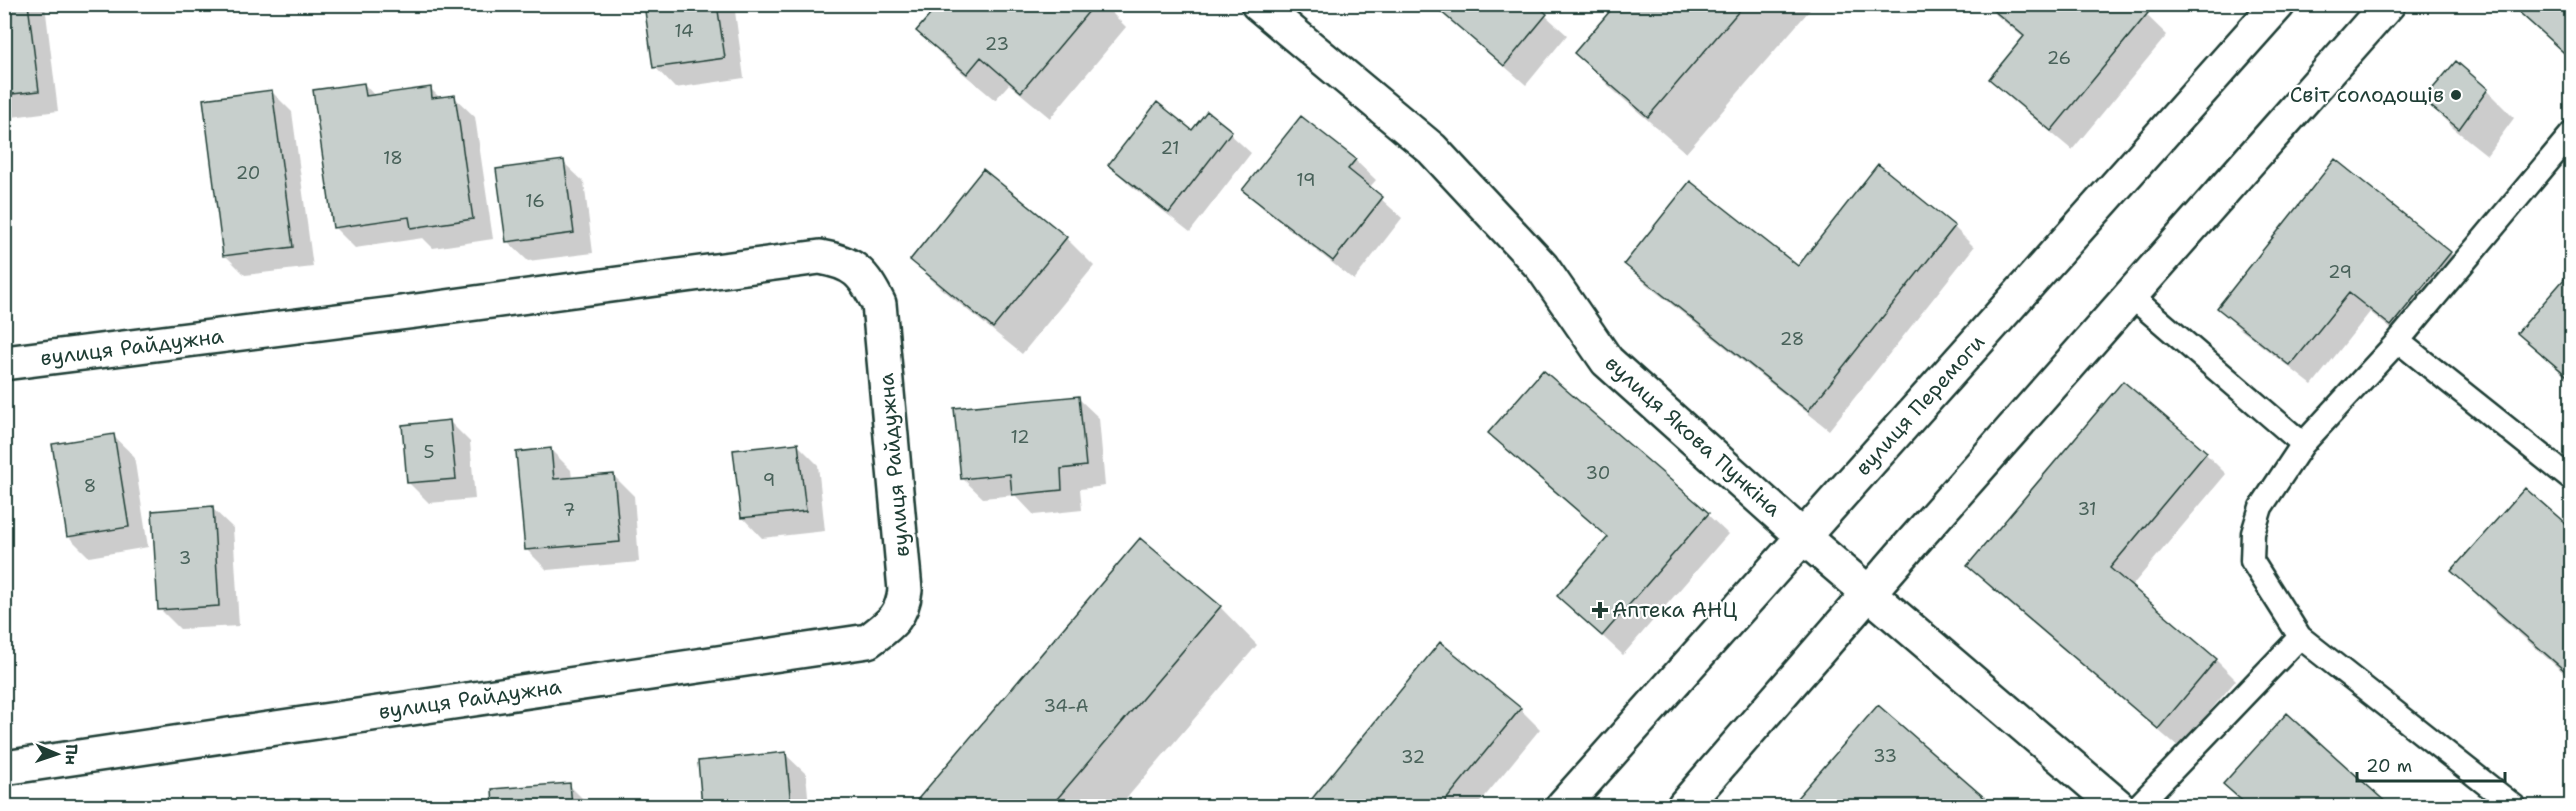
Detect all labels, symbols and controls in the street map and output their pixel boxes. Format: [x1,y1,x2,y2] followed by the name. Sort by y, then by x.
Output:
[674,19,694,43] house number: 14
[985,32,1009,56] house number: 23
[2047,46,2071,70] house number: 26
[2290,81,2444,109] place label: Світ солодощів
[2449,88,2463,102] marker: Світ солодощів
[1160,136,1180,160] house number: 21
[383,146,403,170] house number: 18
[236,161,260,185] house number: 20
[1296,168,1316,192] house number: 19
[525,189,545,213] house number: 16
[2328,260,2352,284] house number: 29
[39,322,225,372] street label: вулиця Райдужна
[1780,327,1804,351] house number: 28
[1849,328,1991,482] street label: вулиця Перемоги
[1599,349,1787,523] street label: вулиця Якова Пункіна
[872,372,916,558] street label: вулиця Райдужна
[1010,425,1030,449] house number: 12
[423,440,435,464] house number: 5
[1586,461,1610,485] house number: 30
[763,468,775,492] house number: 9
[84,474,96,498] house number: 8
[2077,497,2097,521] house number: 31
[563,498,575,522] house number: 7
[179,546,191,570] house number: 3
[1612,596,1737,624] place label: Аптека АНЦ
[1593,603,1607,617] marker: Аптека АНЦ
[377,672,563,726] street label: вулиця Райдужна
[1043,694,1089,718] house number: 34-А
[27,724,87,784] north arrow
[61,744,82,765] text: Пн
[1873,744,1897,768] house number: 33
[1401,745,1425,769] house number: 32
[2357,745,2506,783] scale bar
[2366,754,2412,778] text: 20 m

